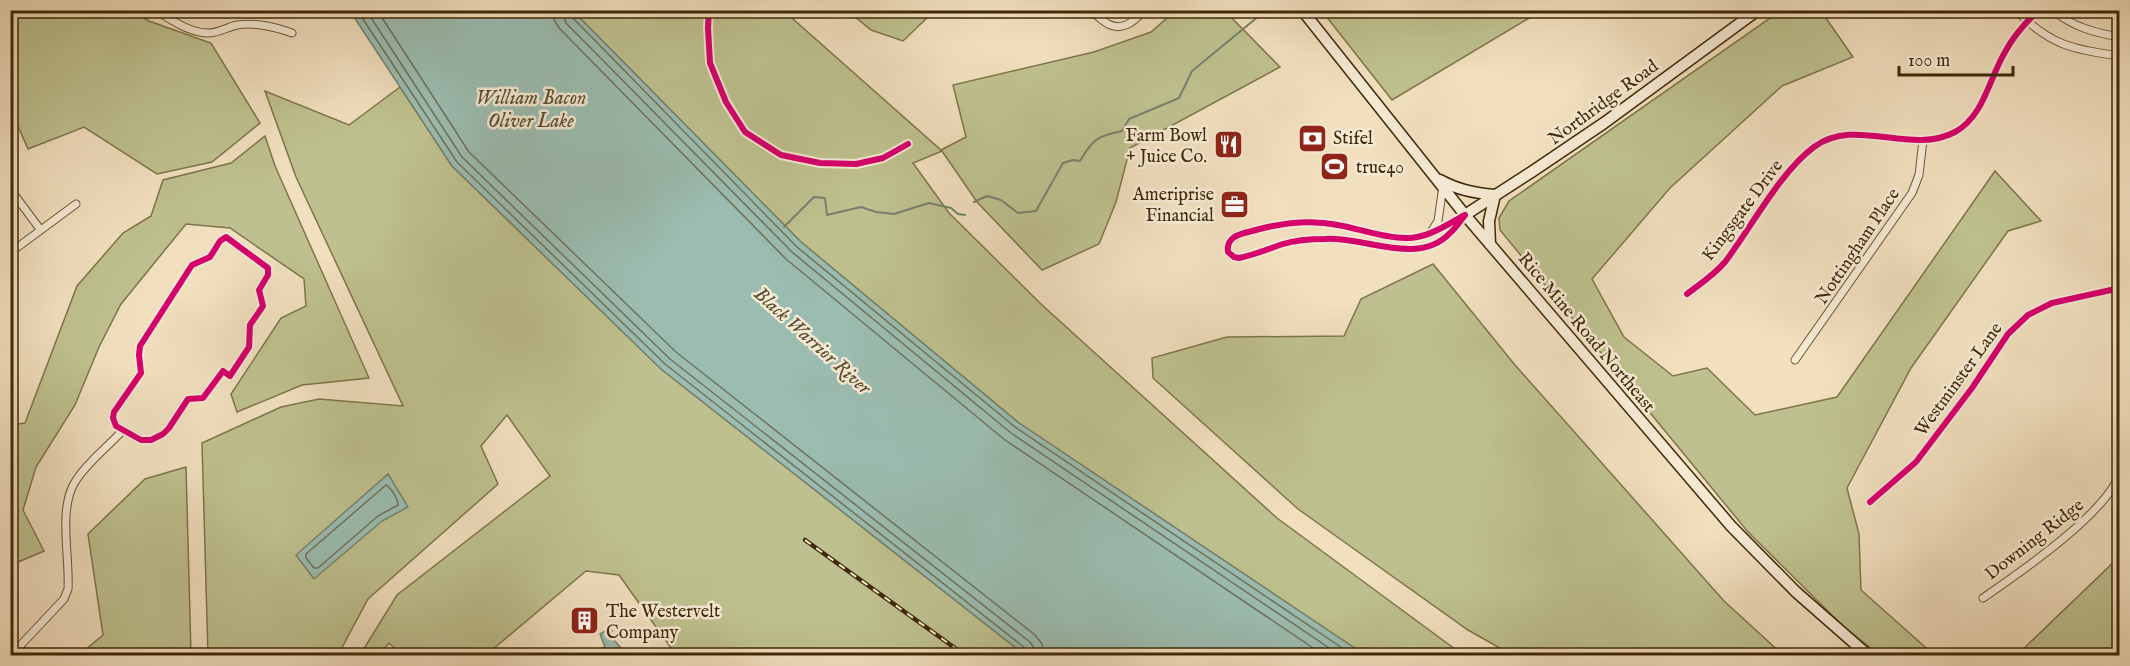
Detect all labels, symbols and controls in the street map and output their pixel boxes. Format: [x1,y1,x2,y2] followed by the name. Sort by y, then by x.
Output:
[1899,39,2013,77] scale bar
[1908,50,1950,73] text: 100 m
[1544,55,1664,151] street label: Northridge Road
[476,86,586,134] water label: William Bacon Oliver Lake
[1296,122,1328,154] bank icon: Stifel
[1126,125,1207,169] place label: Farm Bowl + Juice Co.
[1333,128,1373,151] place label: Stifel
[1212,129,1244,161] restaurant icon: Farm Bowl + Juice Co.
[1319,151,1351,183] sports icon: true40
[1697,156,1789,266] street label: Kingsgate Drive
[1356,157,1404,180] place label: true40
[1132,184,1214,228] place label: Ameriprise Financial
[1811,184,1906,309] street label: Nottingham Place
[1219,188,1251,220] office icon: Ameriprise Financial
[1512,248,1660,418] street label: Rice Mine Road Northeast
[748,282,877,401] water label: Black Warrior River
[1910,318,2008,441] street label: Westminster Lane
[1981,494,2089,586] street label: Downing Ridge
[606,601,720,645] place label: The Westervelt Company
[569,605,601,637] building icon: The Westervelt Company

